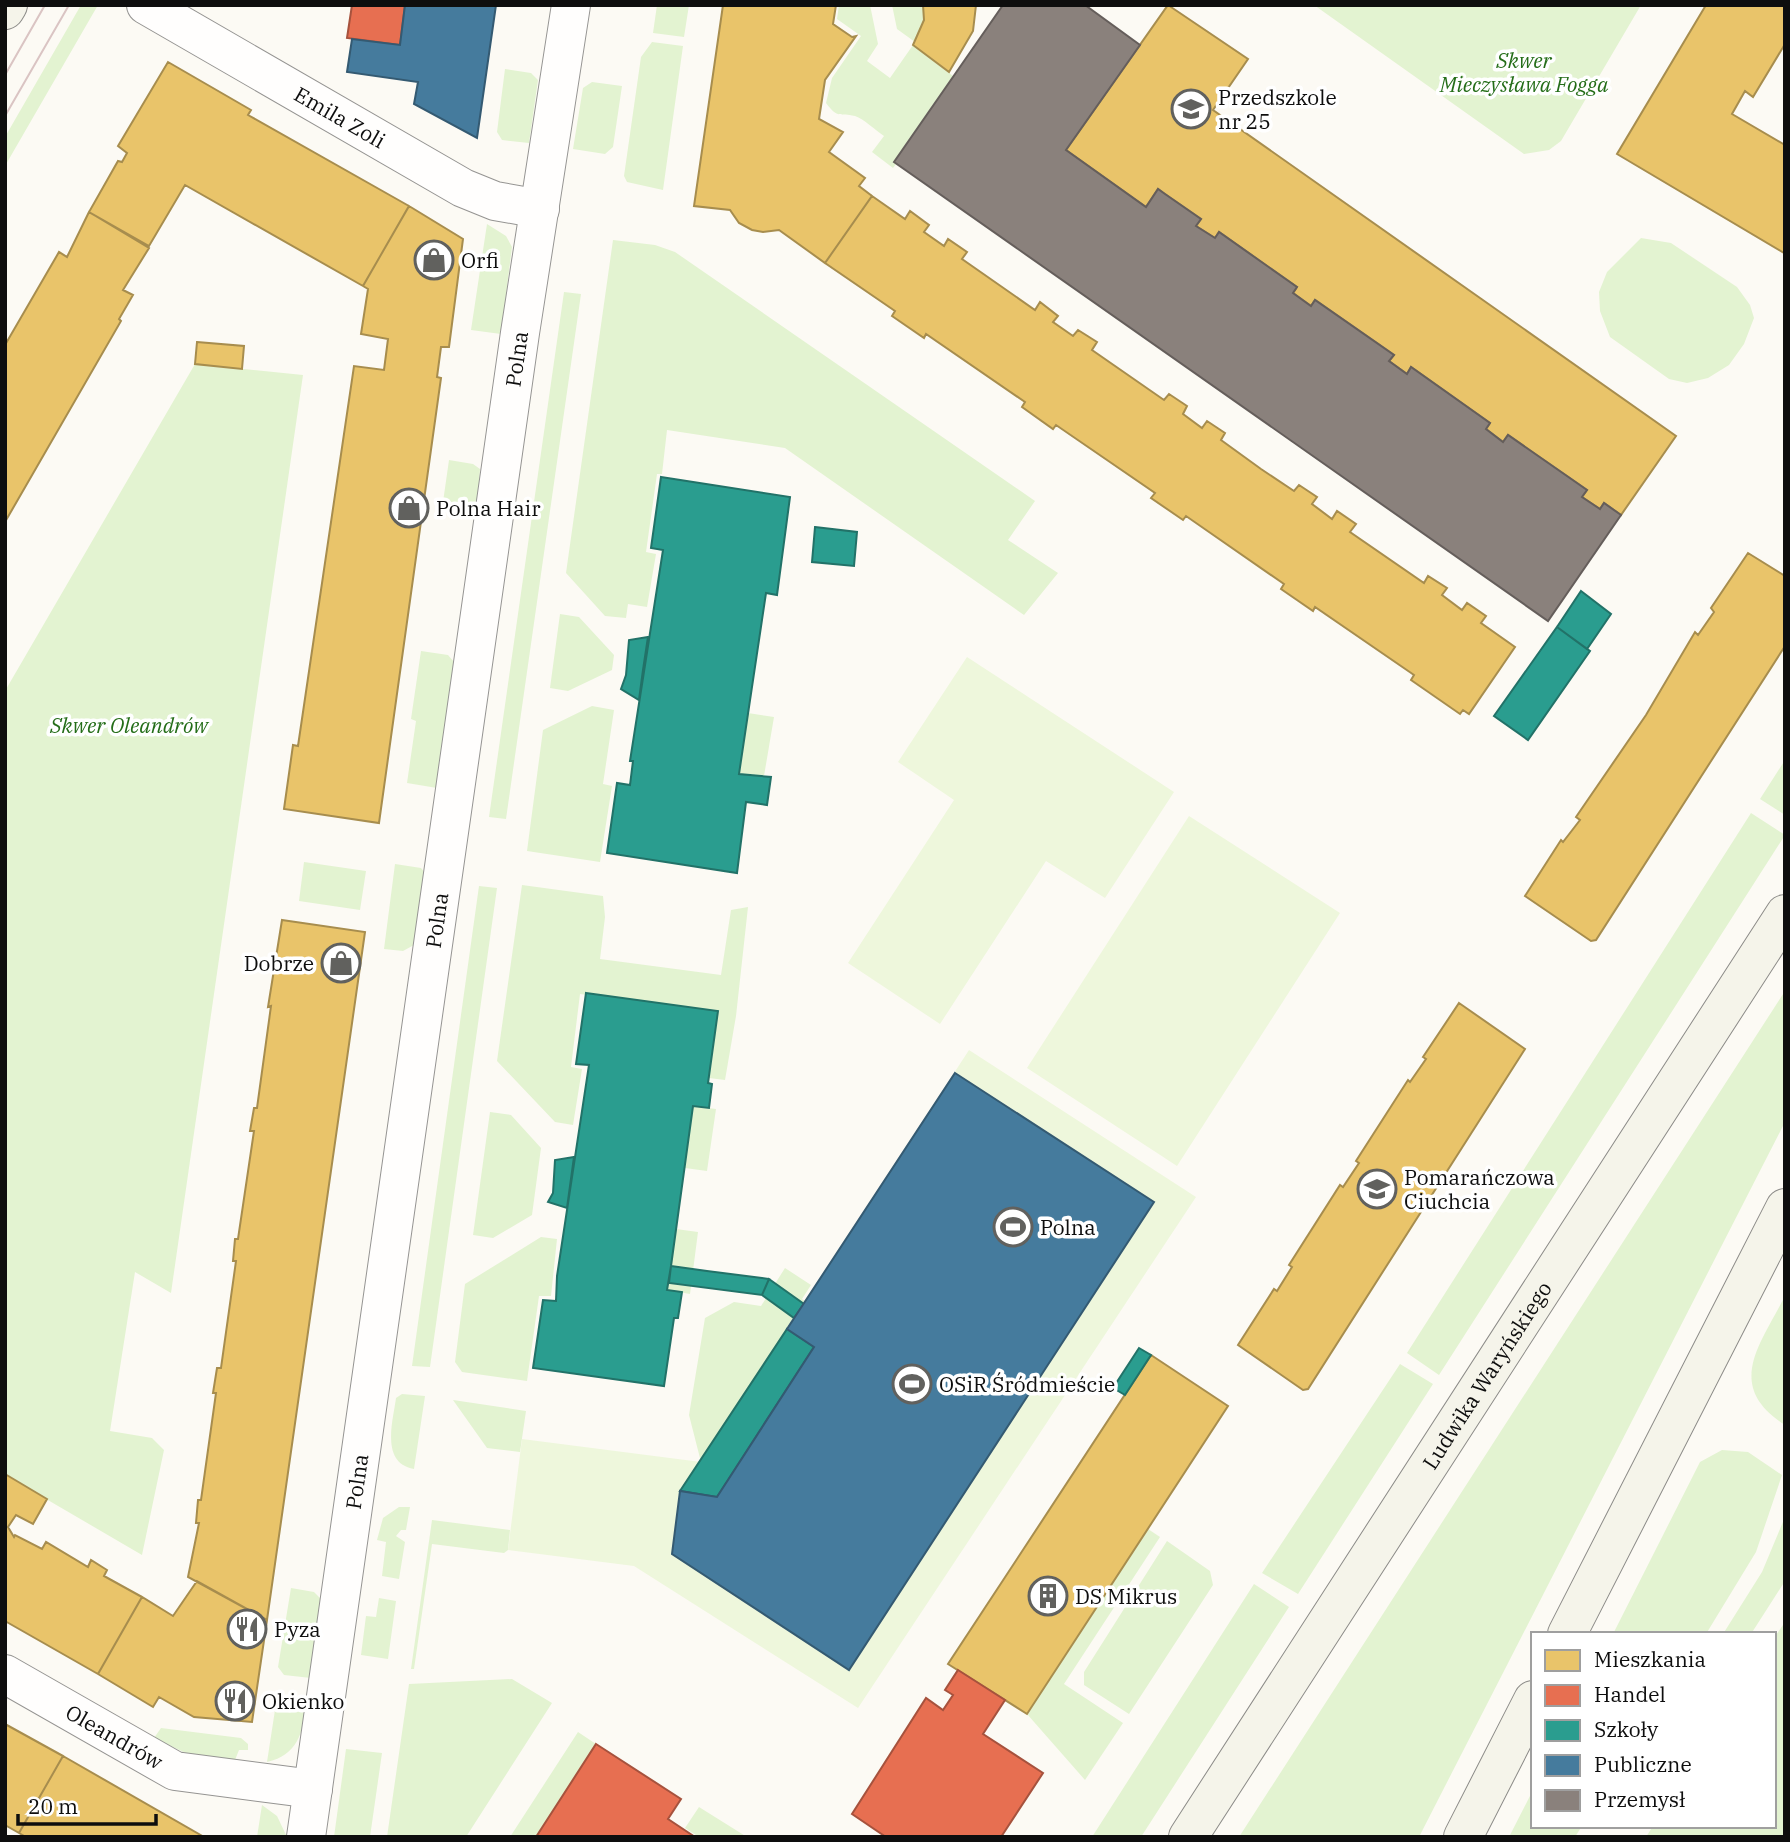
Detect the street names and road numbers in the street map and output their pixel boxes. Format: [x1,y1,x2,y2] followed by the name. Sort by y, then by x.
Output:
[289,80,391,154] street label: Emila Zoli
[499,329,534,388] street label: Polna
[419,891,454,950] street label: Polna
[1416,1276,1558,1474] street label: Ludwika Waryńskiego
[339,1452,374,1511] street label: Polna
[61,1698,169,1776] street label: Oleandrów

